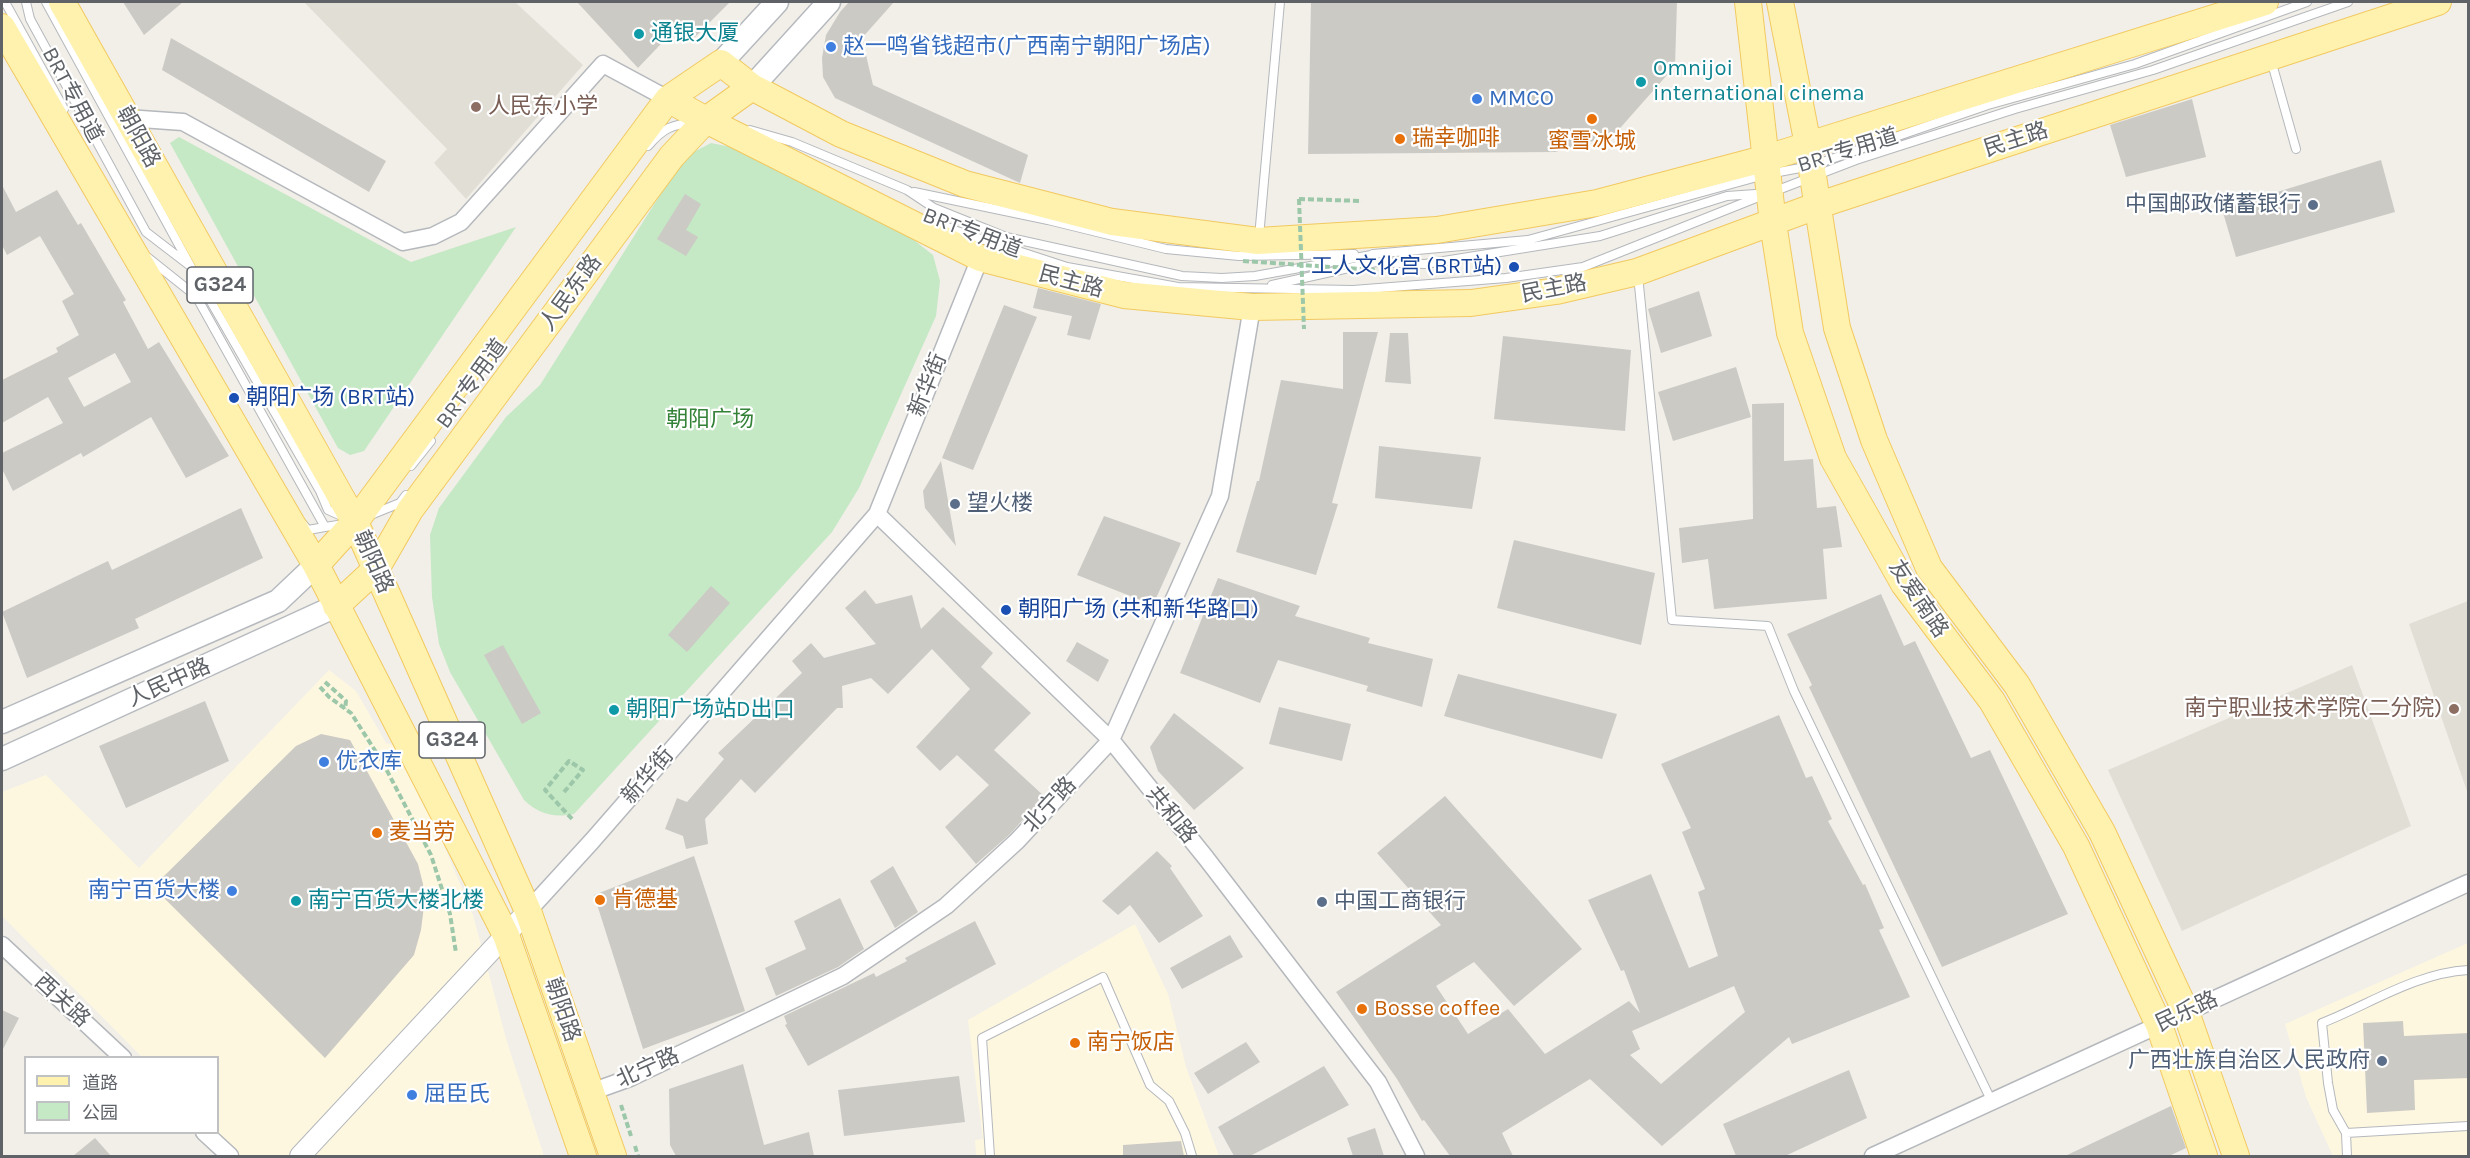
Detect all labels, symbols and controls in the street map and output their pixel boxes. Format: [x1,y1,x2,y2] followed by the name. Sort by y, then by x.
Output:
[651,21,739,47] place label: 通银大厦
[632,27,646,41] marker: 通银大厦
[843,34,1211,60] place label: 赵一鸣省钱超市(广西南宁朝阳广场店)
[824,40,838,54] marker: 赵一鸣省钱超市(广西南宁朝阳广场店)
[36,43,108,147] street label: BRT专用道
[1653,56,1865,107] place label: Omnijoi international cinema
[1634,75,1648,89] marker: Omnijoi international cinema
[1489,86,1554,112] place label: MMCO
[1470,92,1484,106] marker: MMCO
[488,94,598,120] place label: 人民东小学
[469,100,483,114] marker: 人民东小学
[110,102,166,172] street label: 朝阳路
[1585,112,1599,126] marker: 蜜雪冰城
[1981,117,2051,163] street label: 民主路
[1794,123,1902,179] street label: BRT专用道
[1412,126,1500,152] place label: 瑞幸咖啡
[1548,129,1636,155] place label: 蜜雪冰城
[1393,132,1407,146] marker: 瑞幸咖啡
[2125,192,2301,218] place label: 中国邮政储蓄银行
[2306,198,2320,212] marker: 中国邮政储蓄银行
[919,202,1025,264] street label: BRT专用道
[534,250,608,336] street label: 人民东路
[1311,254,1502,280] place label: 工人文化宫 (BRT站)
[1507,260,1521,274] marker: 工人文化宫 (BRT站)
[1036,261,1106,303] street label: 民主路
[187,267,253,303] road number: G324
[1519,270,1589,308] street label: 民主路
[431,334,513,434] street label: BRT专用道
[903,349,953,421] street label: 新华街
[246,385,415,411] place label: 朝阳广场 (BRT站)
[227,391,241,405] marker: 朝阳广场 (BRT站)
[666,407,754,433] park label: 朝阳广场
[967,491,1033,517] place label: 望火楼
[948,497,962,511] marker: 望火楼
[348,526,398,598] street label: 朝阳路
[1882,555,1954,643] street label: 友爱南路
[1018,597,1259,623] place label: 朝阳广场 (共和新华路口)
[999,603,1013,617] marker: 朝阳广场 (共和新华路口)
[123,653,215,713] street label: 人民中路
[2184,696,2442,722] place label: 南宁职业技术学院(二分院)
[626,697,795,723] place label: 朝阳广场站D出口
[2447,702,2461,716] marker: 南宁职业技术学院(二分院)
[607,703,621,717] marker: 朝阳广场站D出口
[419,722,485,758] road number: G324
[616,742,680,810] street label: 新华街
[336,749,402,775] place label: 优衣库
[317,755,331,769] marker: 优衣库
[1018,772,1082,838] street label: 北宁路
[1140,781,1202,849] street label: 共和路
[389,820,455,846] place label: 麦当劳
[370,826,384,840] marker: 麦当劳
[88,878,220,904] place label: 南宁百货大楼
[225,884,239,898] marker: 南宁百货大楼
[612,887,678,913] place label: 肯德基
[308,888,484,914] place label: 南宁百货大楼北楼
[1334,889,1466,915] place label: 中国工商银行
[593,893,607,907] marker: 肯德基
[289,894,303,908] marker: 南宁百货大楼北楼
[1315,895,1329,909] marker: 中国工商银行
[29,969,95,1033] street label: 西关路
[539,975,585,1045] street label: 朝阳路
[2152,986,2222,1038] street label: 民乐路
[1374,996,1500,1022] place label: Bosse coffee
[1355,1002,1369,1016] marker: Bosse coffee
[1087,1030,1175,1056] place label: 南宁饭店
[1068,1036,1082,1050] marker: 南宁饭店
[612,1043,684,1093] street label: 北宁路
[2128,1048,2370,1074] place label: 广西壮族自治区人民政府
[2375,1054,2389,1068] marker: 广西壮族自治区人民政府
[24,1056,219,1134] legend
[82,1072,118,1094] text: 道路
[424,1082,490,1108] place label: 屈臣氏
[405,1088,419,1102] marker: 屈臣氏
[82,1102,118,1124] text: 公园

